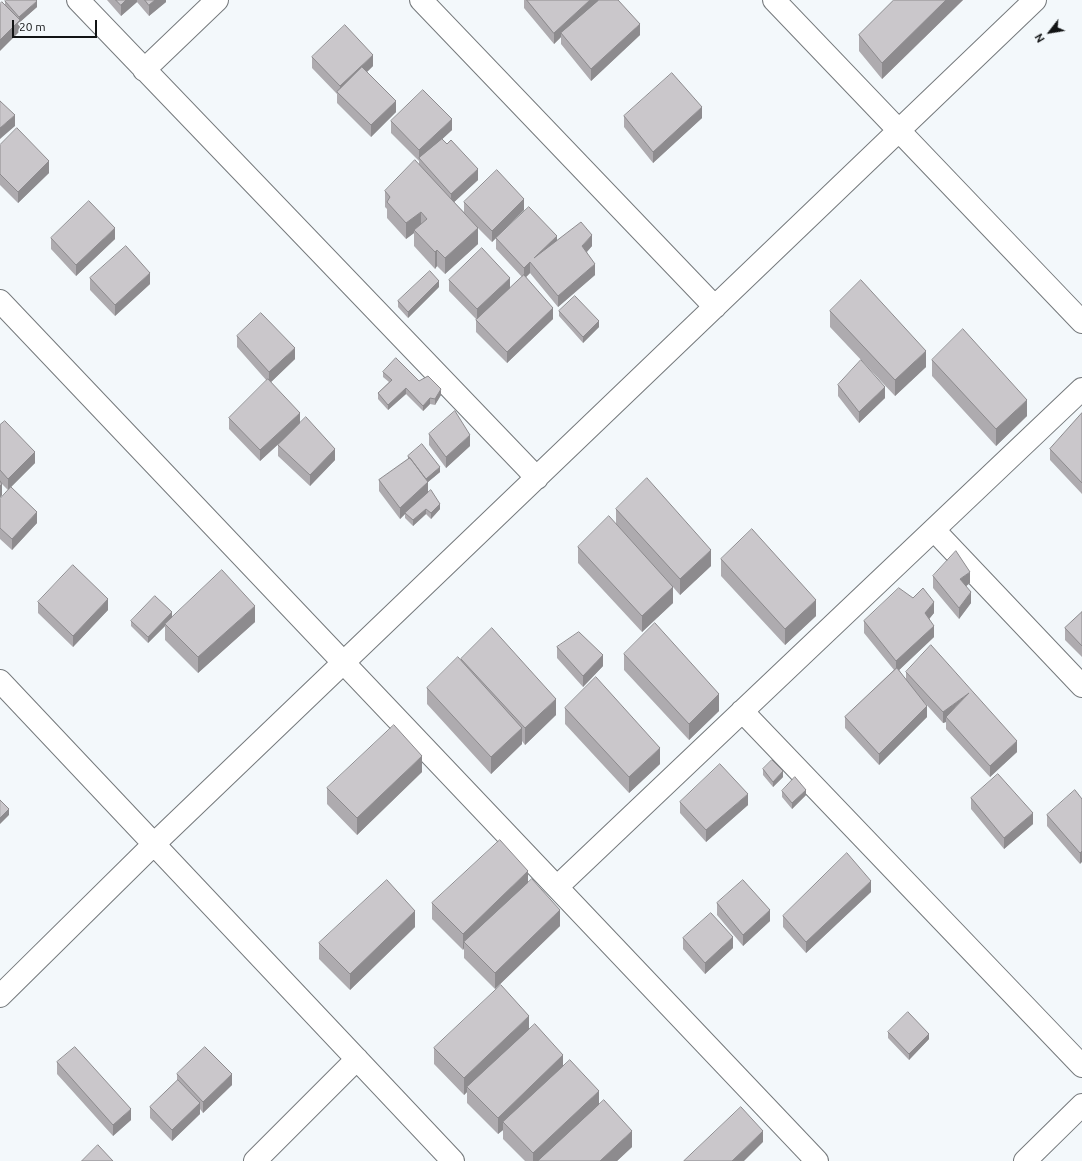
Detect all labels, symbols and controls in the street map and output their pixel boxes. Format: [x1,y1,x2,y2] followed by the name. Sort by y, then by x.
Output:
[14,12,99,38] scale bar
[1030,12,1070,52] north arrow
[19,20,46,33] text: 20 m
[1032,32,1047,45] text: N

